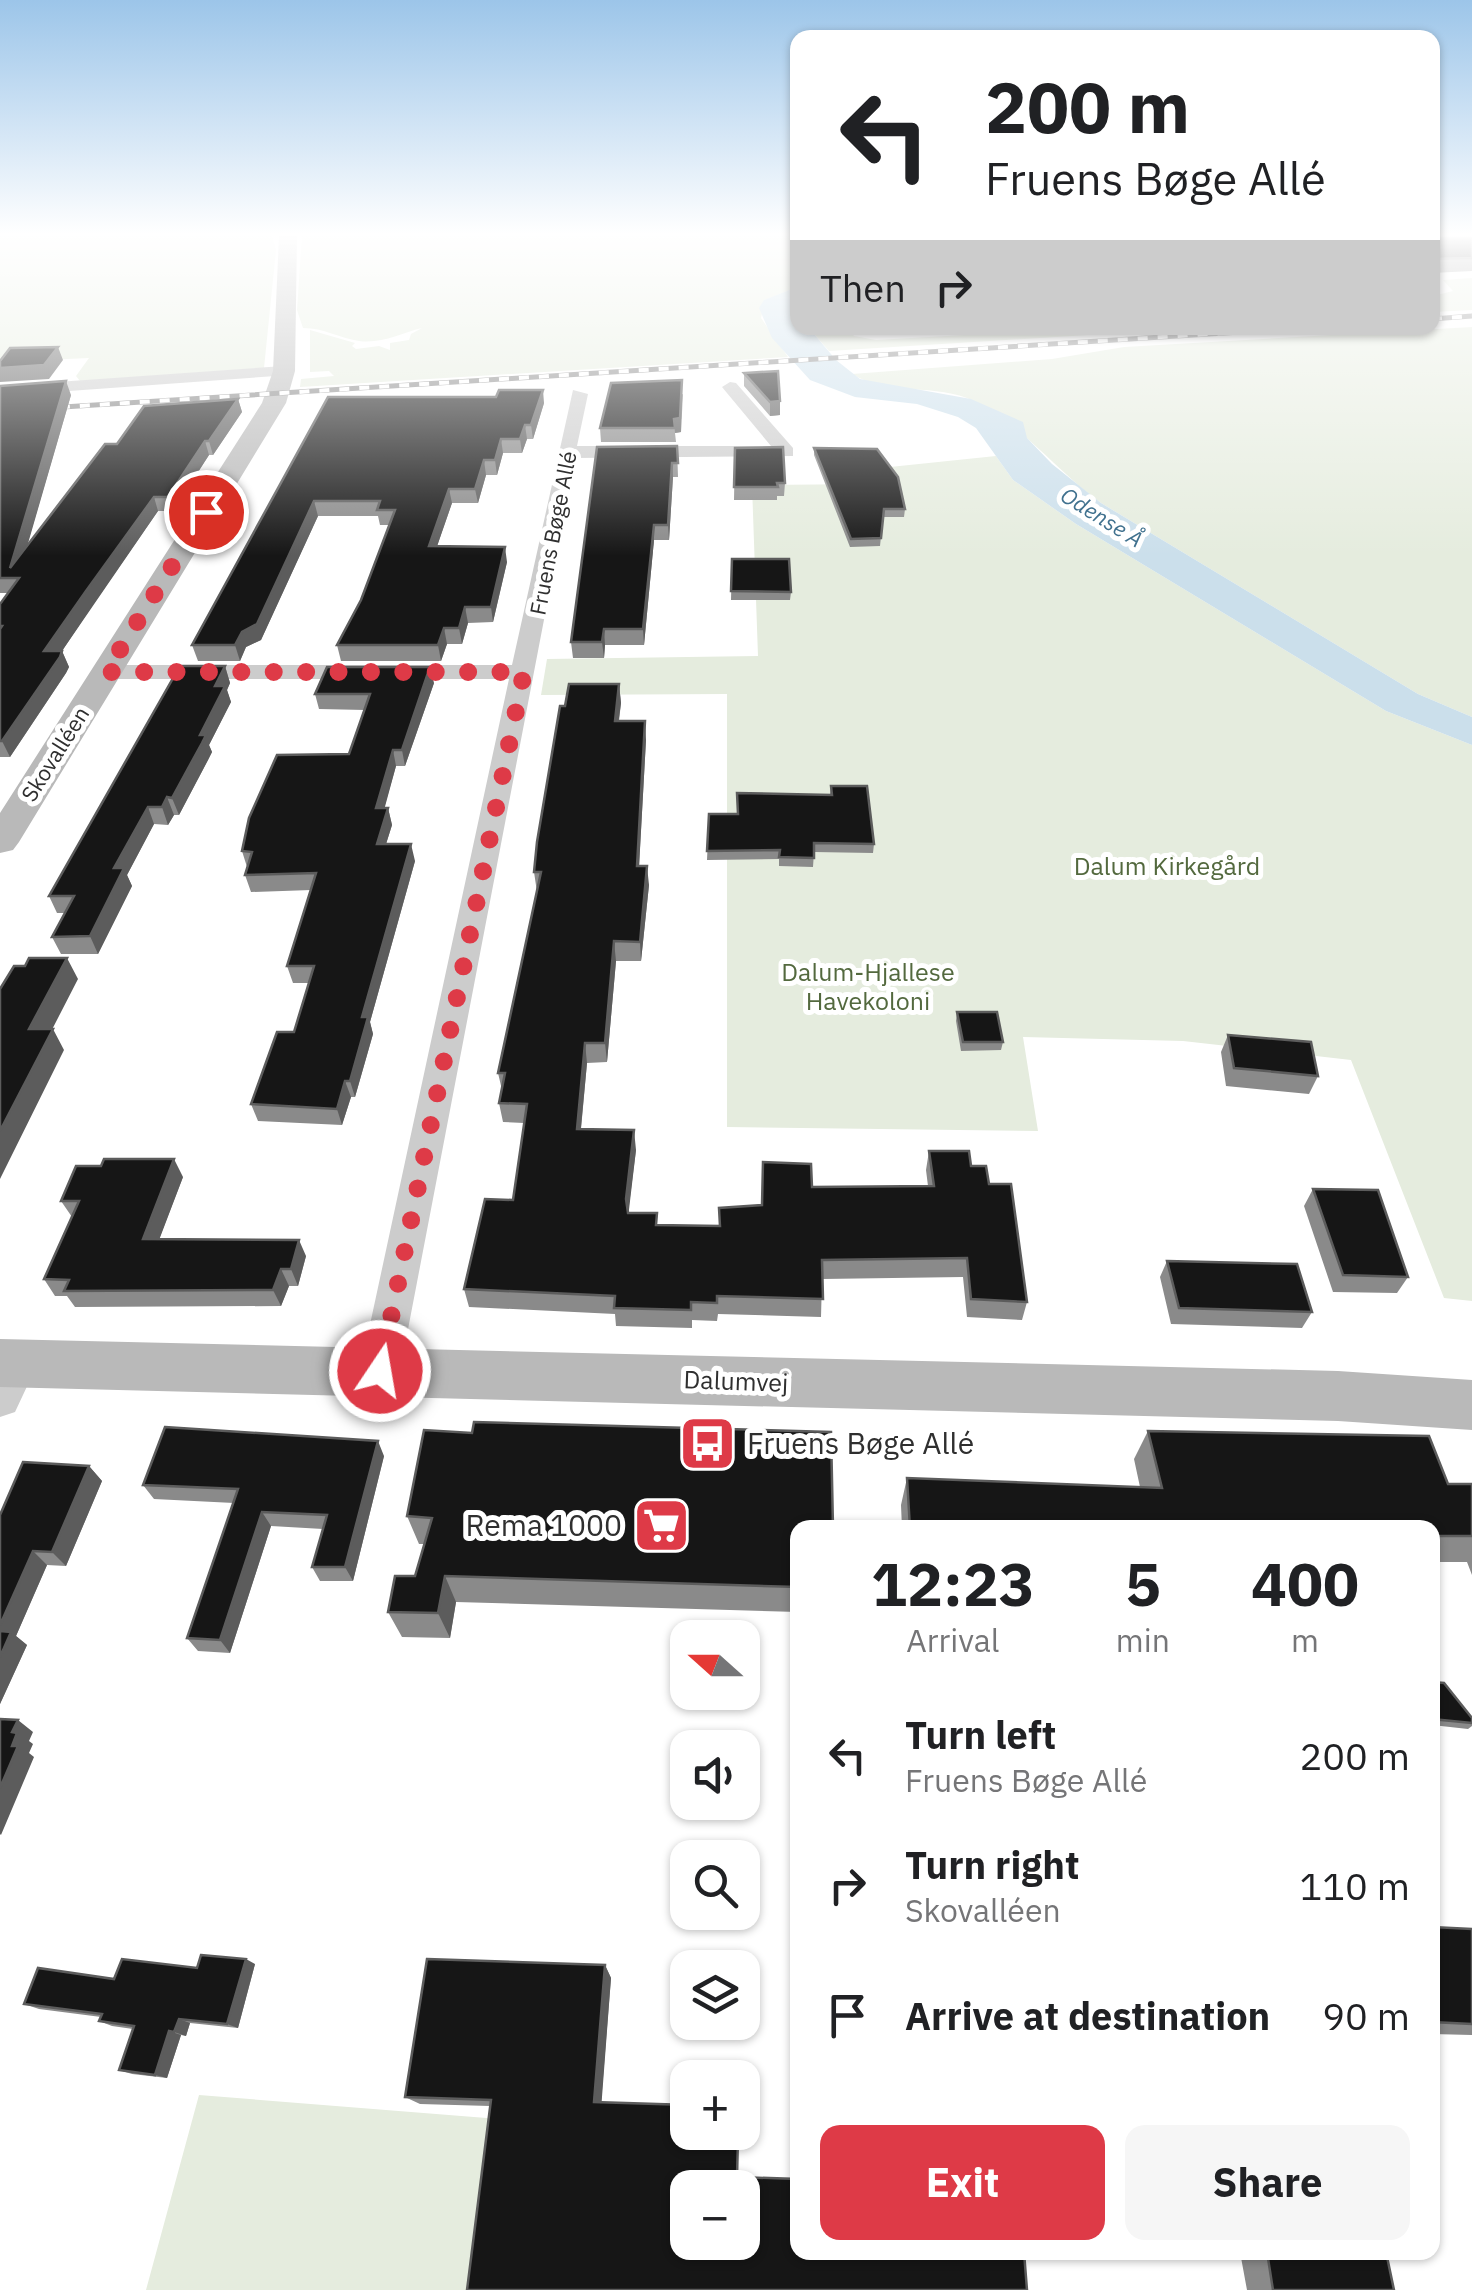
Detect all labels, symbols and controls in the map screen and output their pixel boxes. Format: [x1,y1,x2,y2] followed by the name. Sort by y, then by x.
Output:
[985,61,1190,152] text: 200 m
[820,70,950,200] icon: left
[985,149,1326,207] text: Fruens Bøge Allé
[926,260,981,315] icon: right
[820,263,906,312] text: Then
[522,448,583,617] street label: Fruens Bøge Allé
[164,470,249,555] pin
[1056,480,1149,553] water label: Odense Å
[179,485,234,540] icon: arrive
[14,701,95,807] street label: Skovalléen
[1074,849,1260,882] park label: Dalum Kirkegård
[781,955,955,1017] park label: Dalum-Hjallese Havekoloni
[328,1319,432,1423] position arrow
[683,1362,789,1399] street label: Dalumvej
[678,1414,738,1474] bus stop icon: Fruens Bøge Allé
[747,1423,974,1462] place label: Fruens Bøge Allé
[631,1496,691,1556] supermarket icon: Rema 1000
[465,1505,622,1544] place label: Rema 1000
[871,1544,1035,1623] text: 12:23
[1125,1544,1161,1623] text: 5
[1251,1544,1359,1623] text: 400
[906,1619,1000,1661] text: Arrival
[1116,1619,1170,1661] text: min
[1291,1619,1319,1661] text: m
[670,1620,760,1710] north arrow
[670,1620,760,2260] map controls
[905,1710,1056,1759] text: Turn left
[820,1728,875,1783] icon: left
[670,1730,760,1820] button: sound
[1299,1731,1410,1780] text: 200 m
[905,1759,1147,1801] text: Fruens Bøge Allé
[670,1840,760,1930] button: search
[905,1840,1080,1889] text: Turn right
[820,1858,875,1913] icon: right
[1299,1861,1410,1910] text: 110 m
[905,1889,1061,1931] text: Skovalléen
[670,1950,760,2040] button: layers
[820,1988,875,2043] icon: arrive
[905,1991,1270,2040] text: Arrive at destination
[1322,1991,1410,2040] text: 90 m
[670,2060,760,2150] button: +
[820,2125,1105,2240] button: Exit
[1125,2125,1410,2240] button: Share
[670,2170,760,2260] button: −

